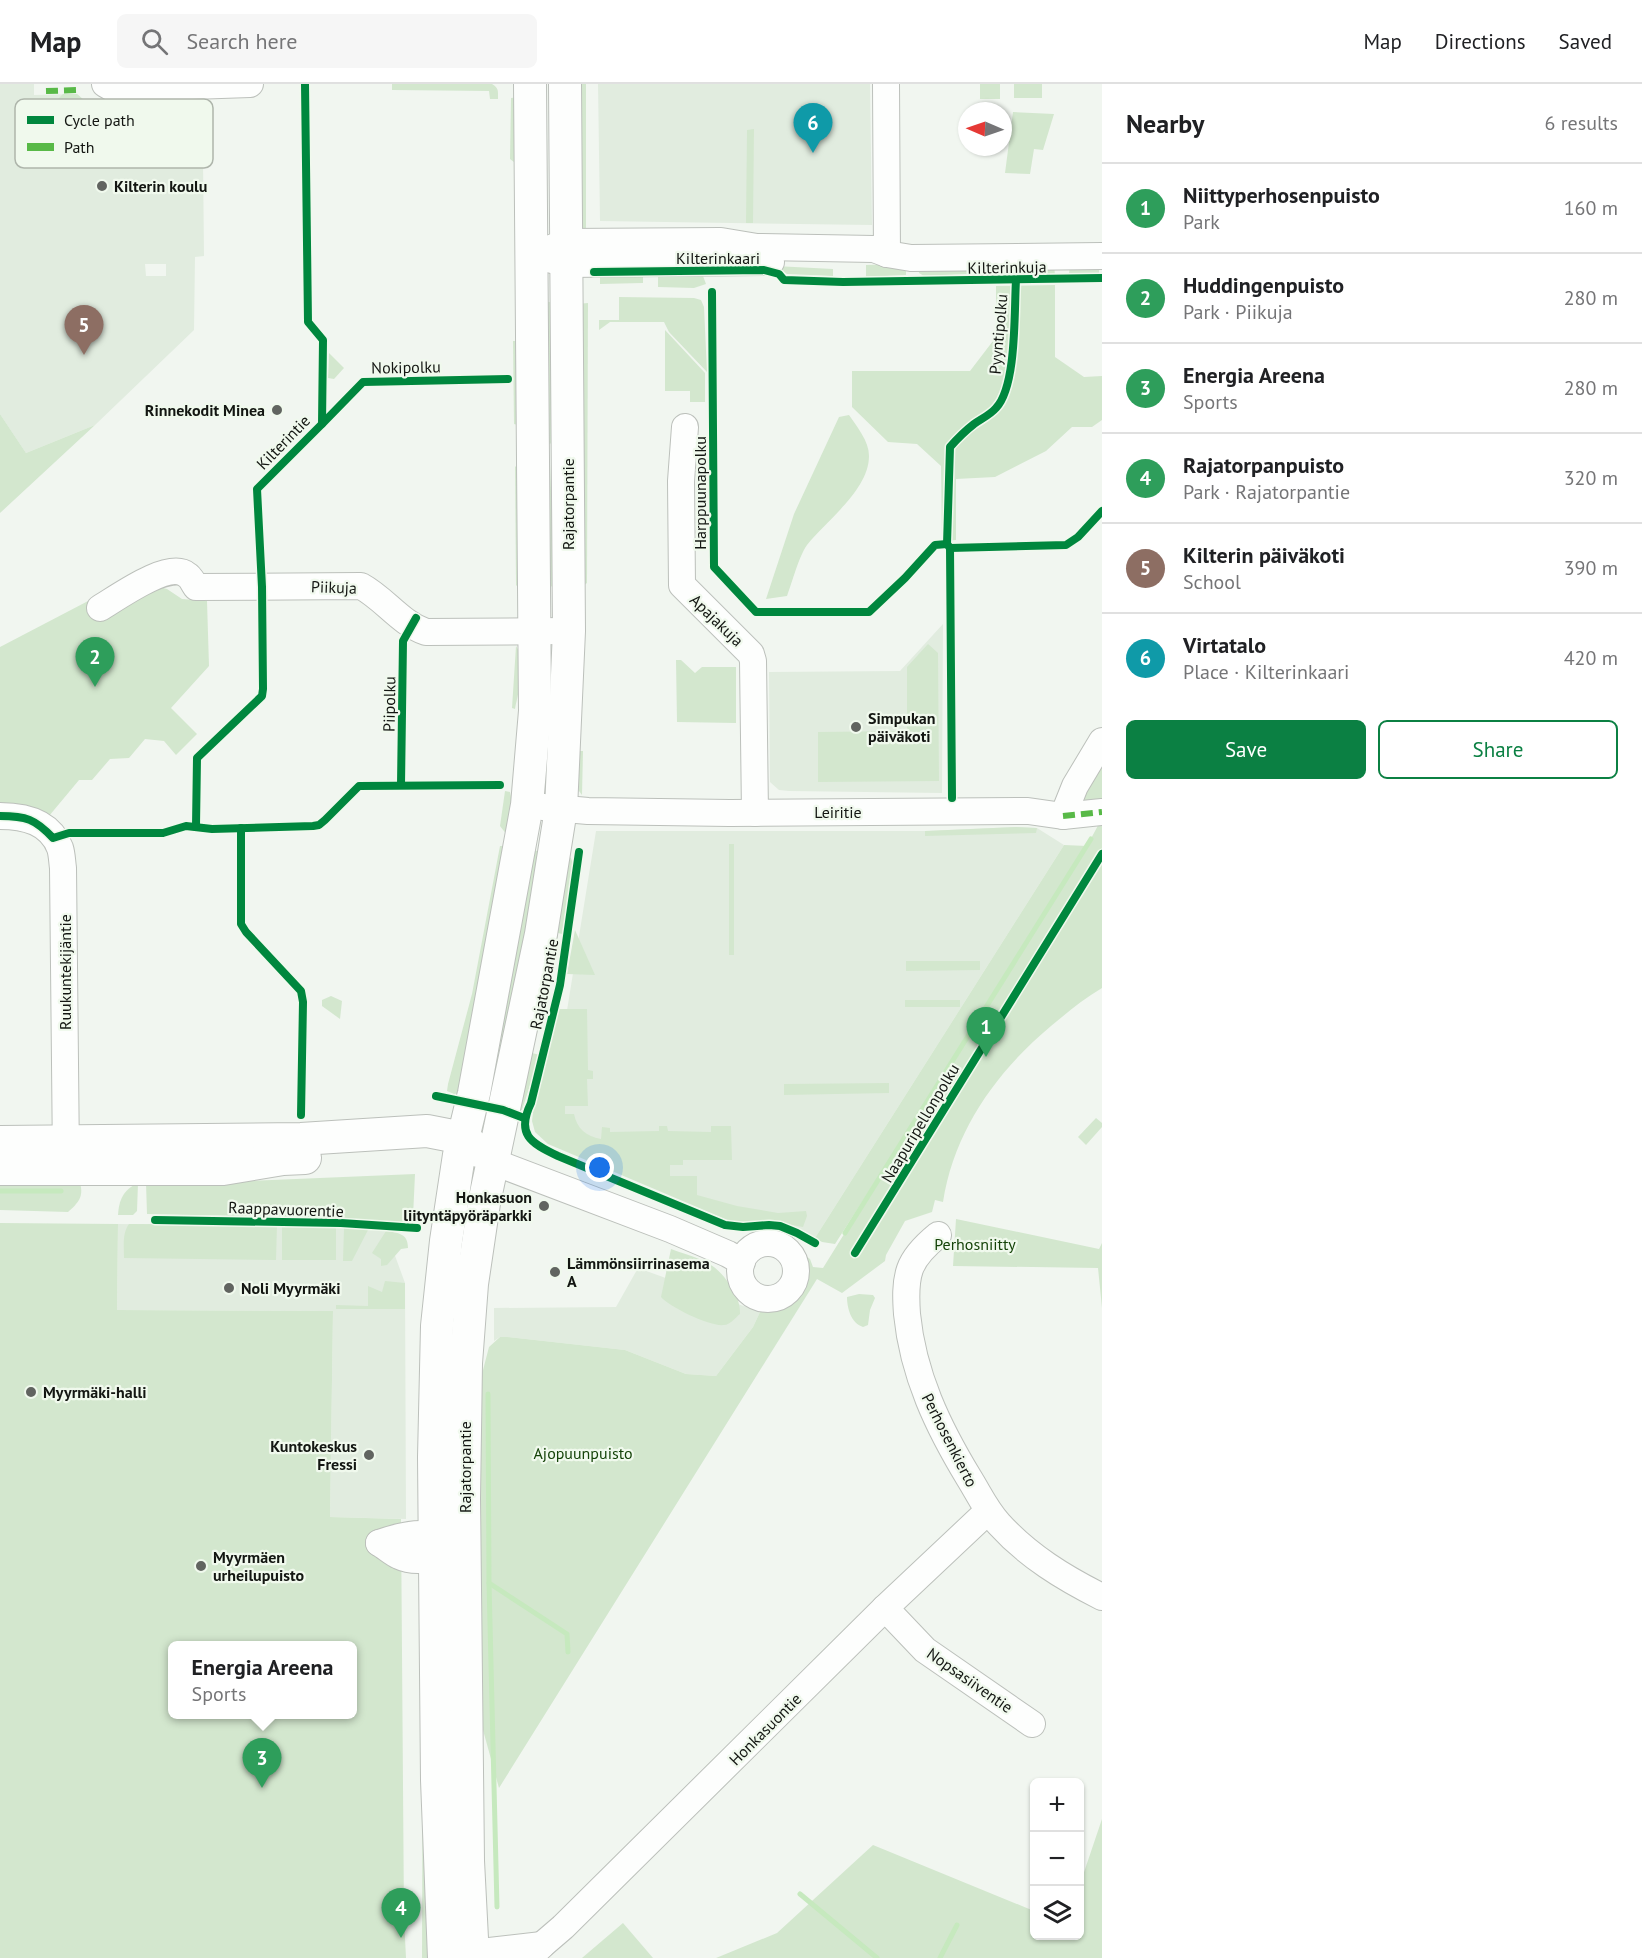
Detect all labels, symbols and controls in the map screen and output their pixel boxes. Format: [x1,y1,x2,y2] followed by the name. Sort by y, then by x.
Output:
[117,14,537,68] search box
[30,23,81,60] text: Map
[138,25,171,58] icon: search
[186,27,297,55] text: Search here
[1363,28,1402,55] text: Map
[1435,28,1526,55] text: Directions
[1559,28,1612,55] text: Saved
[15,99,213,168] legend
[958,102,1012,156] north arrow
[794,104,832,153] pin: 6
[1126,107,1204,140] text: Nearby
[64,110,135,130] text: Cycle path
[1545,110,1618,136] text: 6 results
[64,137,95,157] text: Path
[114,176,207,196] place label: Kilterin koulu
[95,179,109,193] marker: Kilterin koulu
[1183,181,1380,209] text: Niittyperhosenpuisto
[1140,195,1151,221] text: 1
[1564,195,1618,221] text: 160 m
[1183,209,1220,235] text: Park
[676,248,760,268] street label: Kilterinkaari
[967,256,1047,278] street label: Kilterinkuja
[1183,271,1344,299] text: Huddingenpuisto
[1140,285,1151,311] text: 2
[1564,285,1618,311] text: 280 m
[985,293,1011,375] street label: Pyyntipolku
[1183,299,1293,325] text: Park · Piikuja
[64,306,104,355] pin: 5
[371,356,441,378] street label: Nokipolku
[1183,361,1325,389] text: Energia Areena
[1140,375,1151,401] text: 3
[1564,375,1618,401] text: 280 m
[1183,389,1238,415] text: Sports
[145,400,265,420] place label: Rinnekodit Minea
[270,403,284,417] marker: Rinnekodit Minea
[252,410,314,474] street label: Kilterintie
[690,436,710,550] street label: Harppuunapolku
[1183,451,1344,479] text: Rajatorpanpuisto
[558,458,578,550] street label: Rajatorpantie
[1140,465,1151,491] text: 4
[1564,465,1618,491] text: 320 m
[1183,479,1350,505] text: Park · Rajatorpantie
[1183,541,1345,569] text: Kilterin päiväkoti
[1140,555,1151,581] text: 5
[1564,555,1618,581] text: 390 m
[1183,569,1241,595] text: School
[311,576,357,598] street label: Piikuja
[686,590,748,650] street label: Apajakuja
[1183,631,1266,659] text: Virtatalo
[76,638,115,687] pin: 2
[1140,645,1151,671] text: 6
[1564,645,1618,671] text: 420 m
[1183,659,1349,685] text: Place · Kilterinkaari
[379,676,399,732] street label: Piipolku
[868,708,935,746] place label: Simpukan päiväkoti
[849,720,863,734] marker: Simpukan päiväkoti
[1126,720,1366,779] button: Save
[1378,720,1618,779] button: Share
[814,802,862,822] street label: Leiritie
[55,914,75,1030] street label: Ruukuntekijäntie
[525,937,563,1031] street label: Rajatorpantie
[966,1008,1006,1057] pin: 1
[877,1060,963,1186] street label: Naapuripellonpolku
[585,1153,614,1182] your location
[403,1187,532,1225] place label: Honkasuon liityntäpyöräparkki
[228,1197,344,1221] street label: Raappavuorentie
[537,1199,551,1213] marker: Honkasuon liityntäpyöräparkki
[934,1234,1016,1254] park label: Perhosniitty
[567,1253,710,1291] place label: Lämmönsiirrinasema A
[548,1265,562,1279] marker: Lämmönsiirrinasema A
[241,1278,341,1298] place label: Noli Myyrmäki
[222,1281,236,1295] marker: Noli Myyrmäki
[43,1382,146,1402] place label: Myyrmäki-halli
[24,1385,38,1399] marker: Myyrmäki-halli
[918,1390,982,1490] street label: Perhosenkierto
[455,1421,475,1513] street label: Rajatorpantie
[270,1436,357,1474] place label: Kuntokeskus Fressi
[534,1443,633,1463] park label: Ajopuunpuisto
[362,1448,376,1462] marker: Kuntokeskus Fressi
[213,1547,304,1585] place label: Myyrmäen urheilupuisto
[194,1559,208,1573] marker: Myyrmäen urheilupuisto
[168,1641,357,1719] popup
[923,1643,1017,1717] street label: Nopsasiiventie
[192,1653,333,1681] text: Energia Areena
[192,1681,246,1707] text: Sports
[725,1689,805,1769] street label: Honkasuontie
[242,1738,282,1788] pin: 3
[1030,1778,1084,1940] map controls
[1030,1778,1084,1832] button: +
[1030,1832,1084,1886] button: −
[1030,1886,1084,1940] button: layers
[382,1888,420,1938] pin: 4

